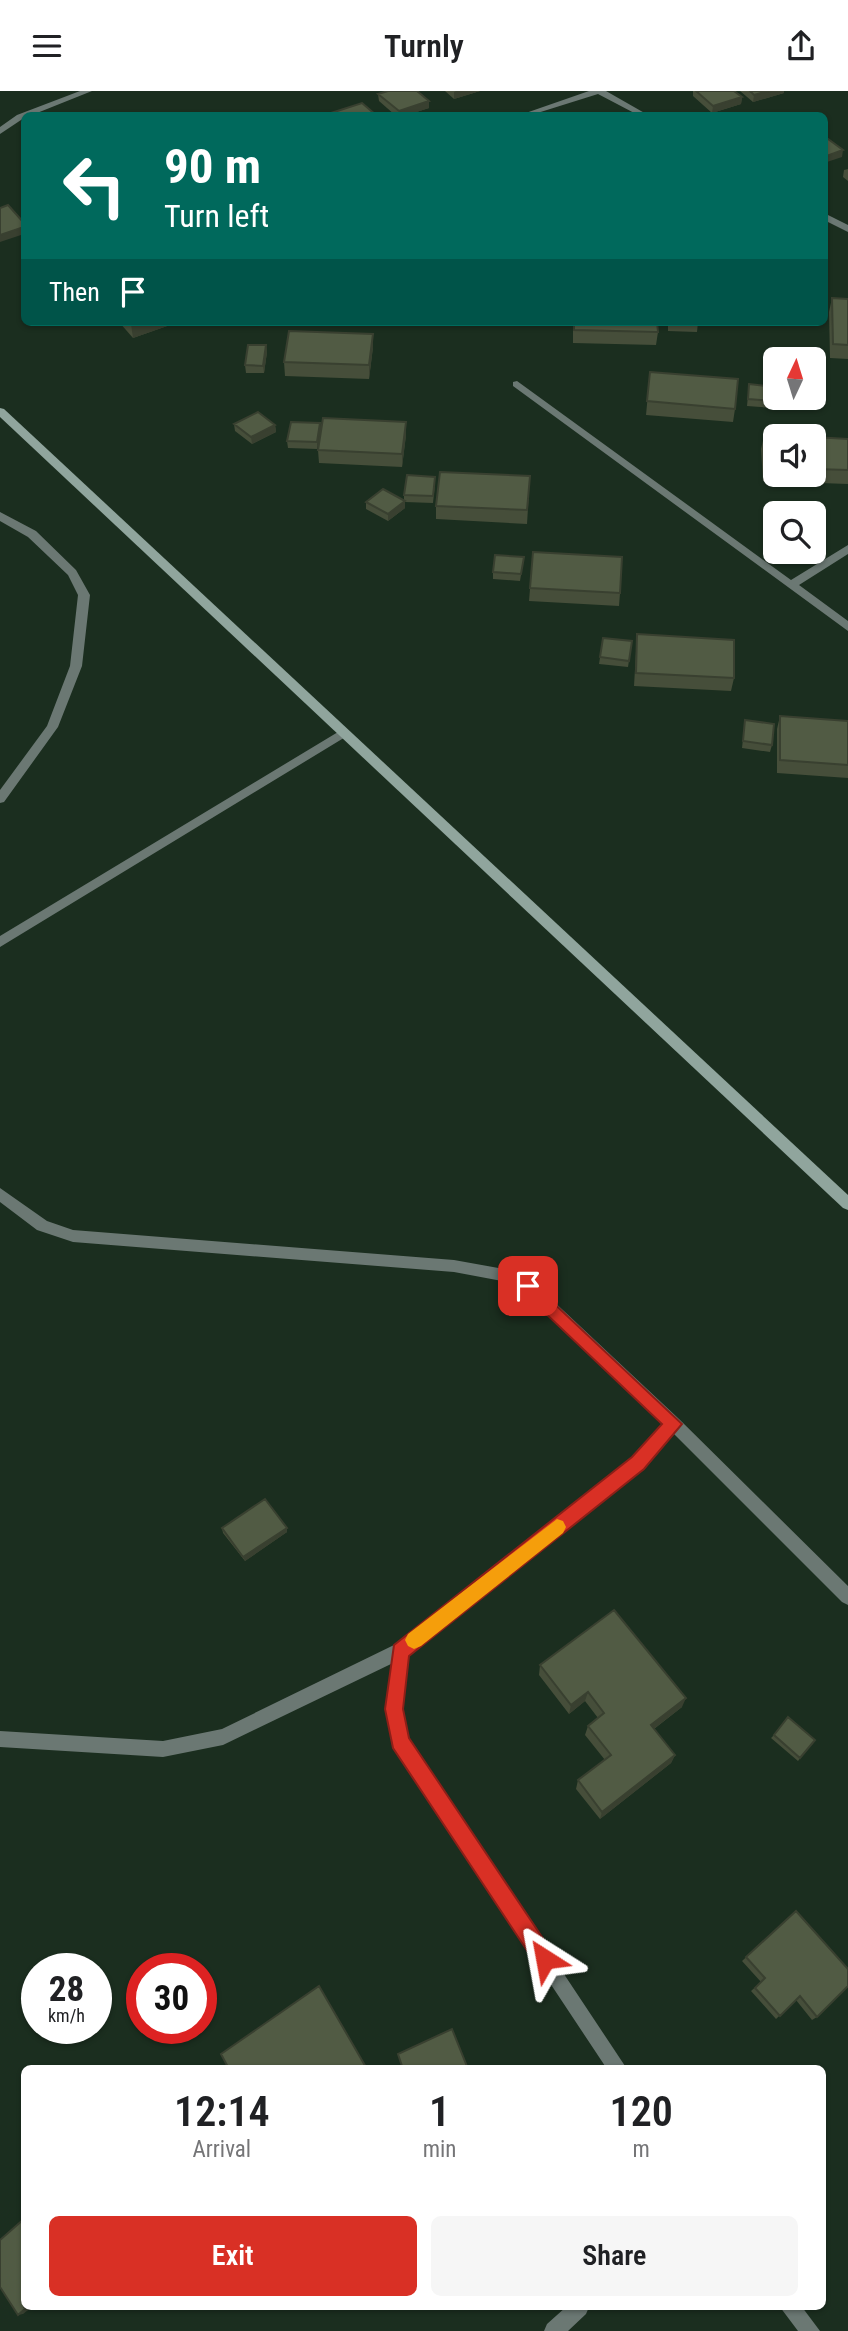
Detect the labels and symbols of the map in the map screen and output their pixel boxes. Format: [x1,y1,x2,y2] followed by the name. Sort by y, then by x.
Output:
[763,347,826,409] north arrow
[498,1256,558,1316] pin
[508,1922,582,1996] position arrow
[126,1953,217,2044] speed limit sign: 30

